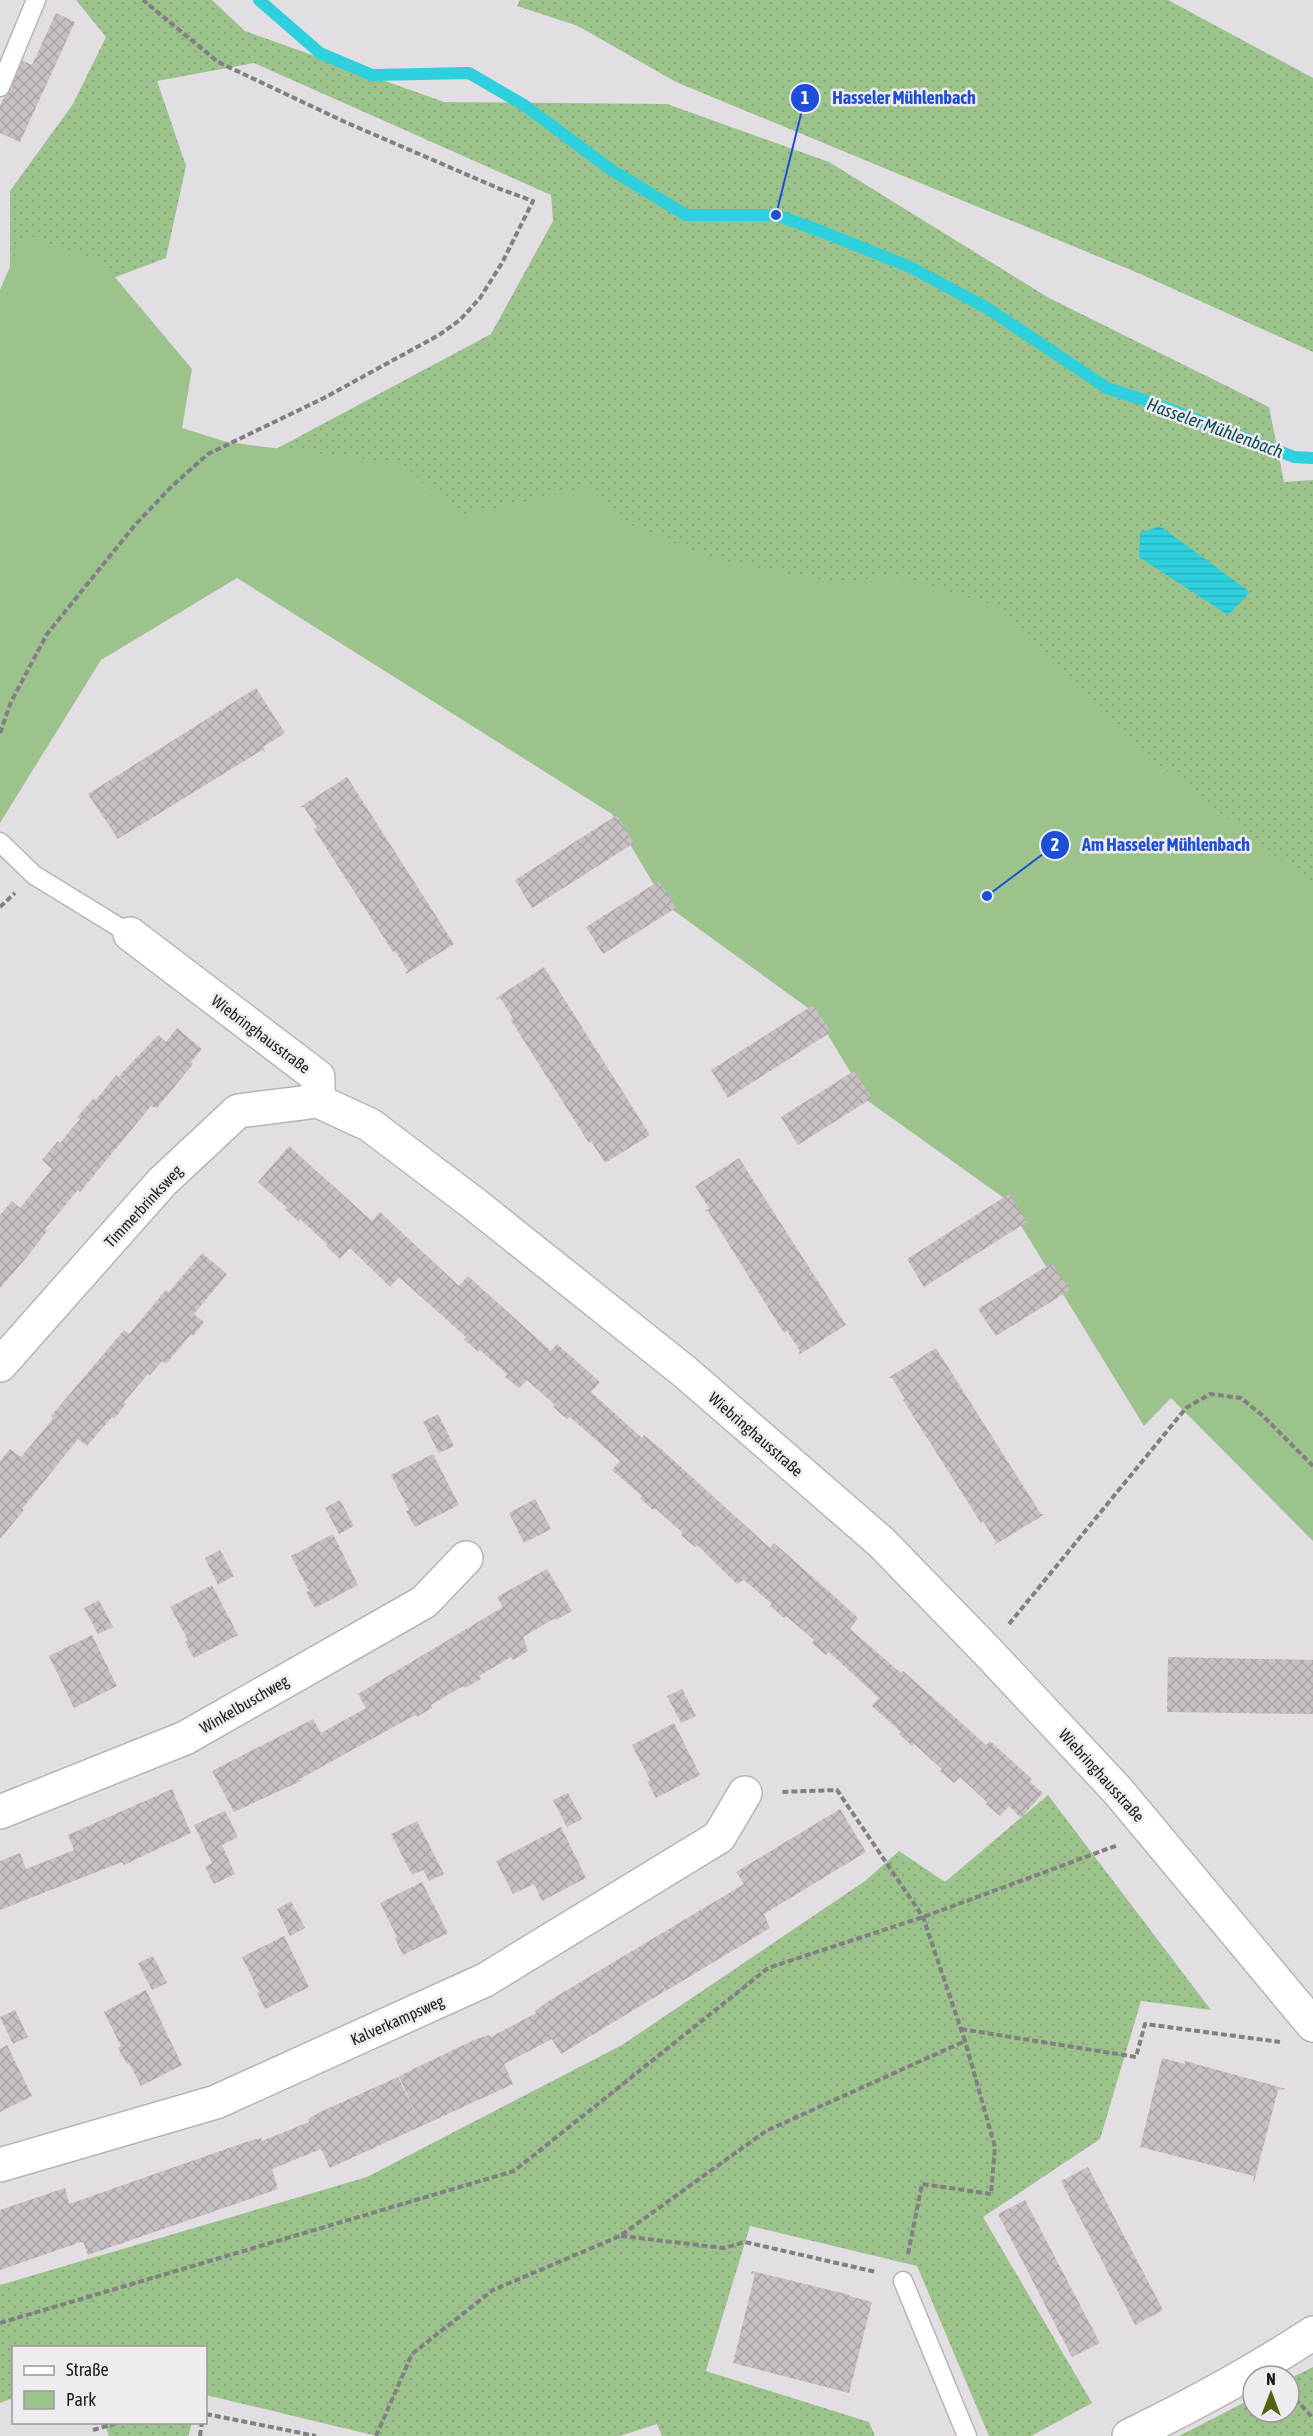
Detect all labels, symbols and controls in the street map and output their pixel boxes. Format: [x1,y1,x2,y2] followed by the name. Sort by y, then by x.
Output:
[790,80,987,116] callout: Hasseler Mühlenbach
[801,87,809,108] text: 1
[832,87,976,108] text: Hasseler Mühlenbach
[1144,393,1286,462] water label: Hasseler Mühlenbach
[1040,827,1262,863] callout: Am Hasseler Mühlenbach
[1051,834,1059,855] text: 2
[1081,834,1250,855] text: Am Hasseler Mühlenbach
[208,991,314,1078] street label: Wiebringhausstraße
[100,1161,186,1251] street label: Timmerbrinksweg
[705,1388,807,1480] street label: Wiebringhausstraße
[196,1671,292,1738] street label: Winkelbuschweg
[1055,1725,1148,1826] street label: Wiebringhausstraße
[348,1991,447,2050] street label: Kalverkampsweg
[12,2346,207,2424] legend
[66,2359,109,2380] text: Straße
[1241,2364,1301,2424] north arrow
[1266,2370,1276,2388] text: N
[66,2389,96,2410] text: Park

